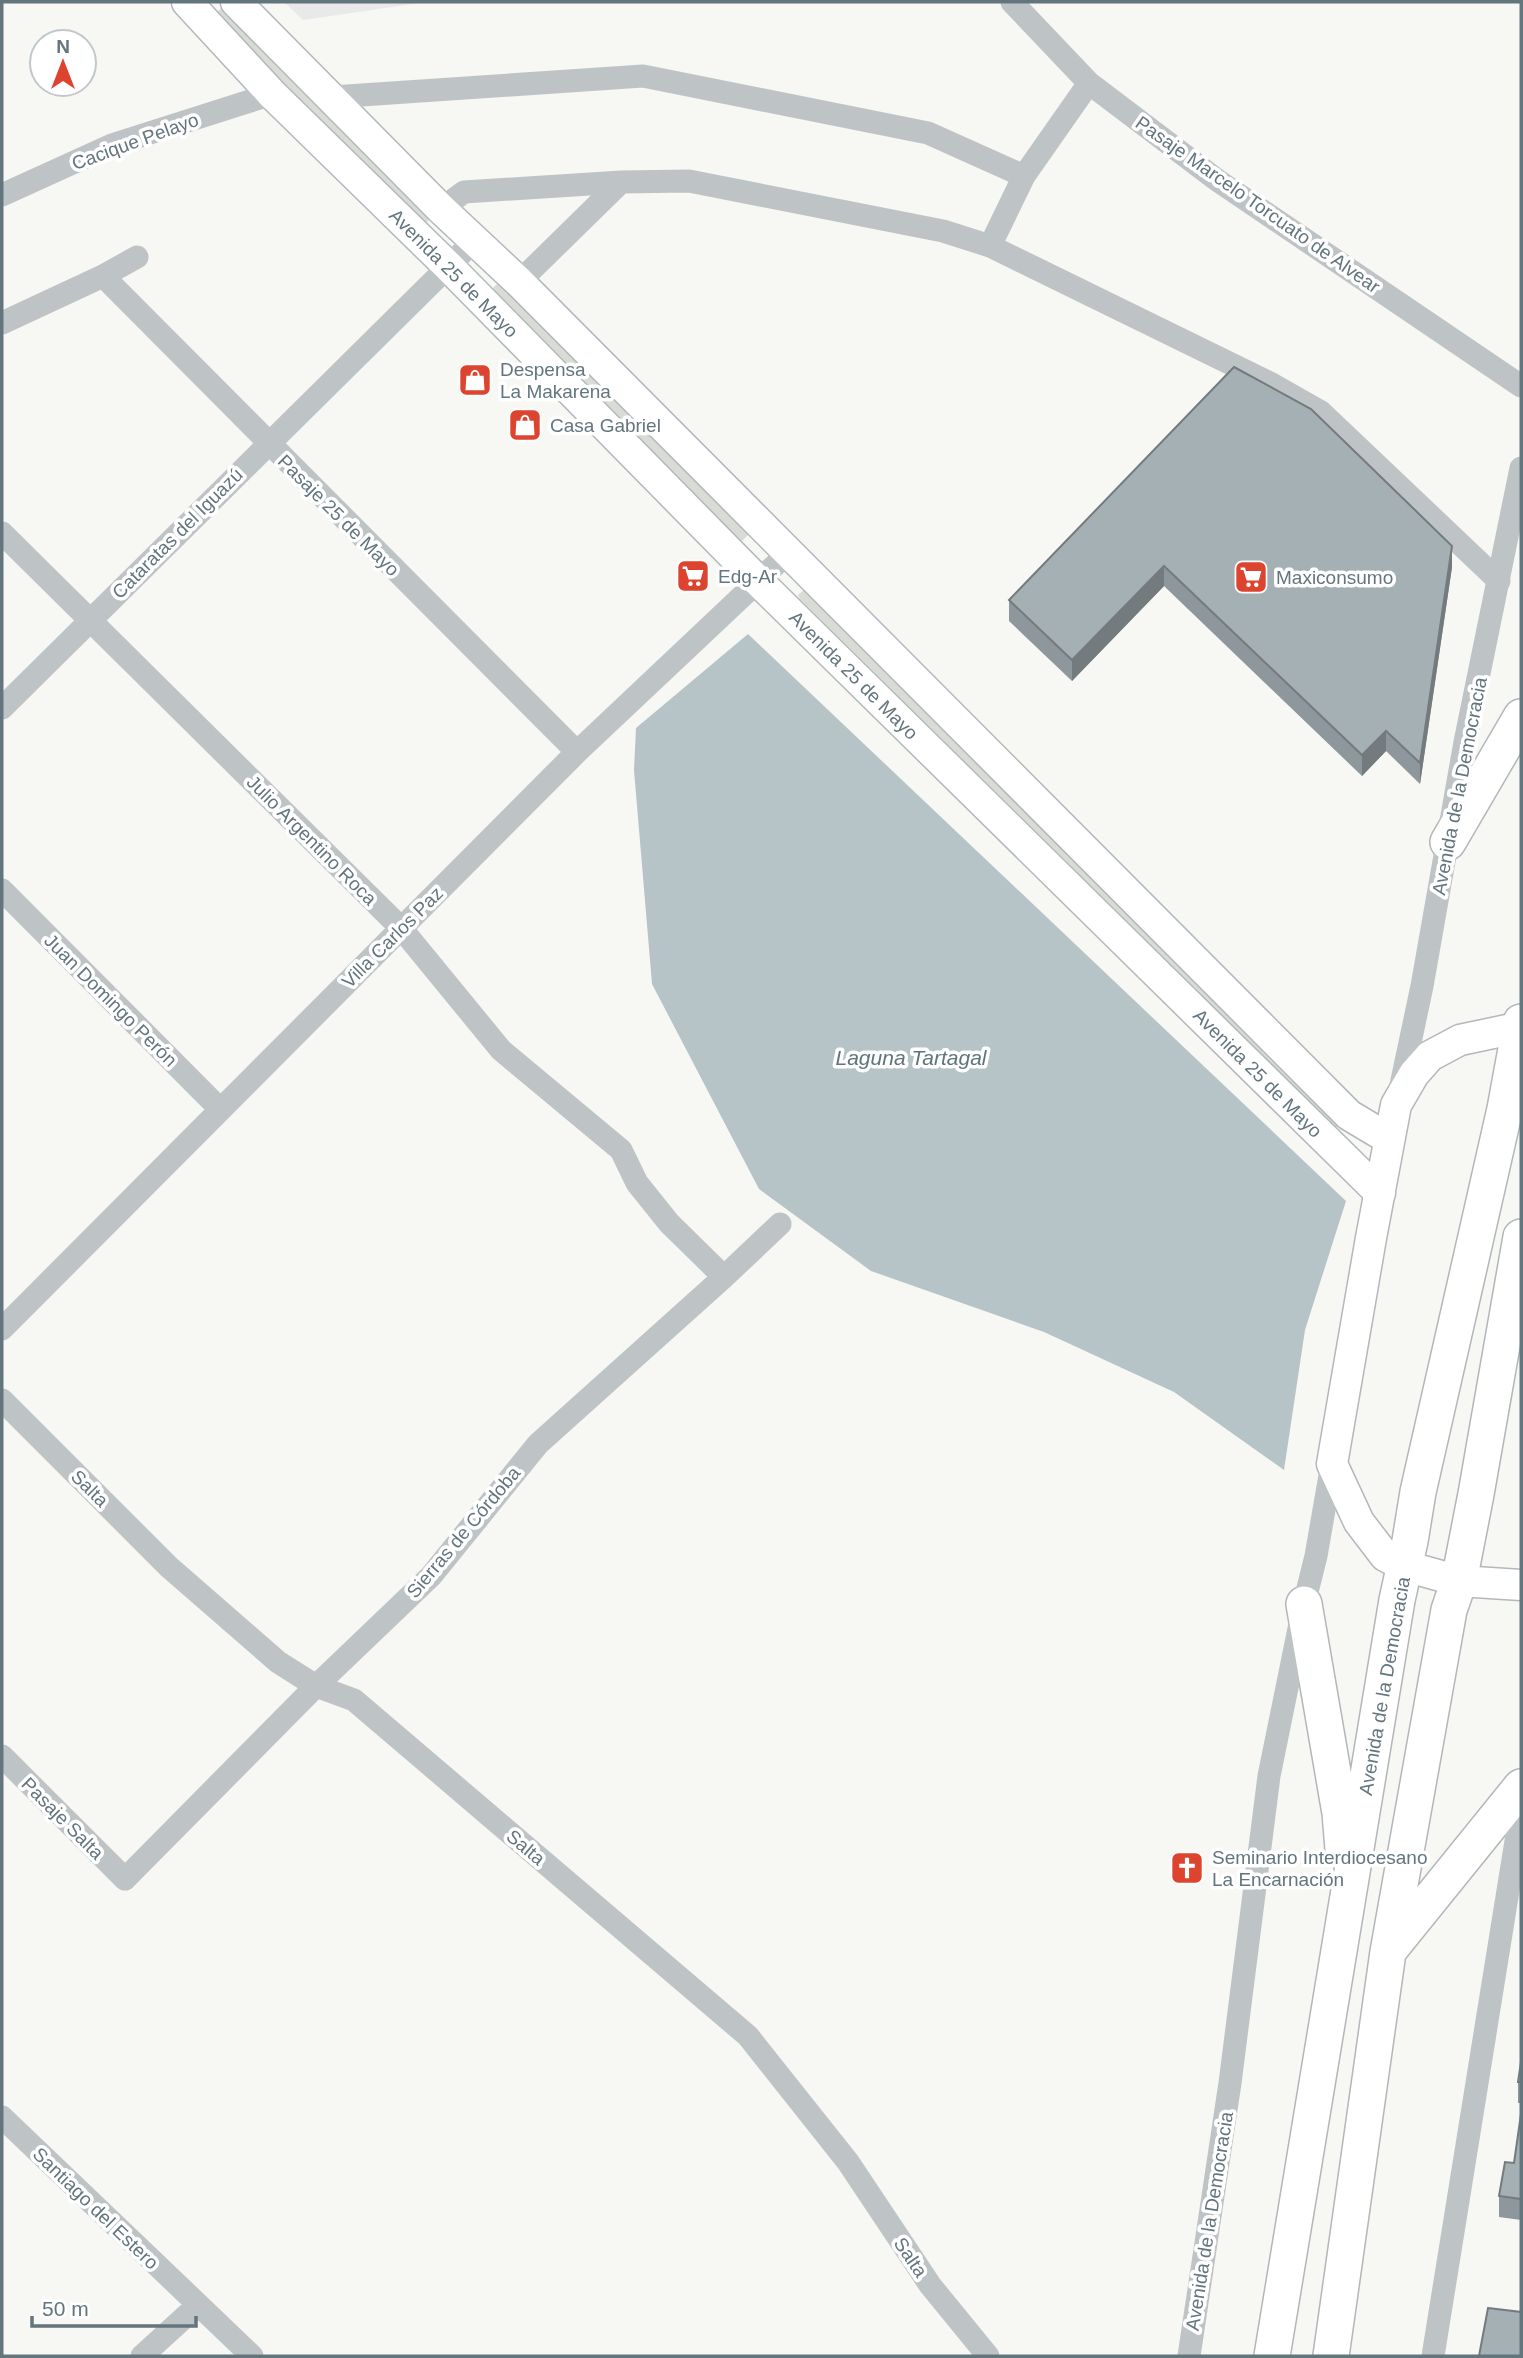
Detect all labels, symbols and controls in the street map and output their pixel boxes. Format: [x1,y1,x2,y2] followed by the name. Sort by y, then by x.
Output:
[28,28,98,98] north arrow
[56,36,70,57] text: N
[69,109,201,174] street label: Cacique Pelayo
[1132,112,1384,297] street label: Pasaje Marcelo Torcuato de Alvear
[385,205,522,342] street label: Avenida 25 de Mayo
[500,359,611,402] place label: Despensa La Makarena
[456,361,494,399] shop icon: Despensa La Makarena
[506,406,544,444] shop icon: Casa Gabriel
[550,415,661,436] place label: Casa Gabriel
[274,450,404,580] street label: Pasaje 25 de Mayo
[108,464,247,603] street label: Cataratas del Iguazú
[674,557,712,595] supermarket icon: Edg-Ar
[1232,558,1270,596] supermarket icon: Maxiconsumo
[718,566,778,587] place label: Edg-Ar
[1276,567,1393,588] place label: Maxiconsumo
[785,607,922,744] street label: Avenida 25 de Mayo
[1428,675,1491,897] street label: Avenida de la Democracia
[243,771,381,910] street label: Julio Argentino Roca
[338,883,447,992] street label: Villa Carlos Paz
[40,930,181,1071] street label: Juan Domingo Perón
[1189,1005,1326,1142] street label: Avenida 25 de Mayo
[835,1046,988,1069] water label: Laguna Tartagal
[402,1462,525,1602] street label: Sierras de Córdoba
[67,1466,113,1511] street label: Salta
[1355,1575,1414,1797] street label: Avenida de la Democracia
[18,1773,108,1864] street label: Pasaje Salta
[502,1825,549,1870] street label: Salta
[1212,1847,1427,1890] place label: Seminario Interdiocesano La Encarnación
[1168,1849,1206,1887] church icon: Seminario Interdiocesano La Encarnación
[1182,2110,1237,2332] street label: Avenida de la Democracia
[29,2143,163,2274] street label: Santiago del Estero
[890,2233,932,2281] street label: Salta
[32,2284,196,2328] scale bar
[42,2297,89,2320] text: 50 m

